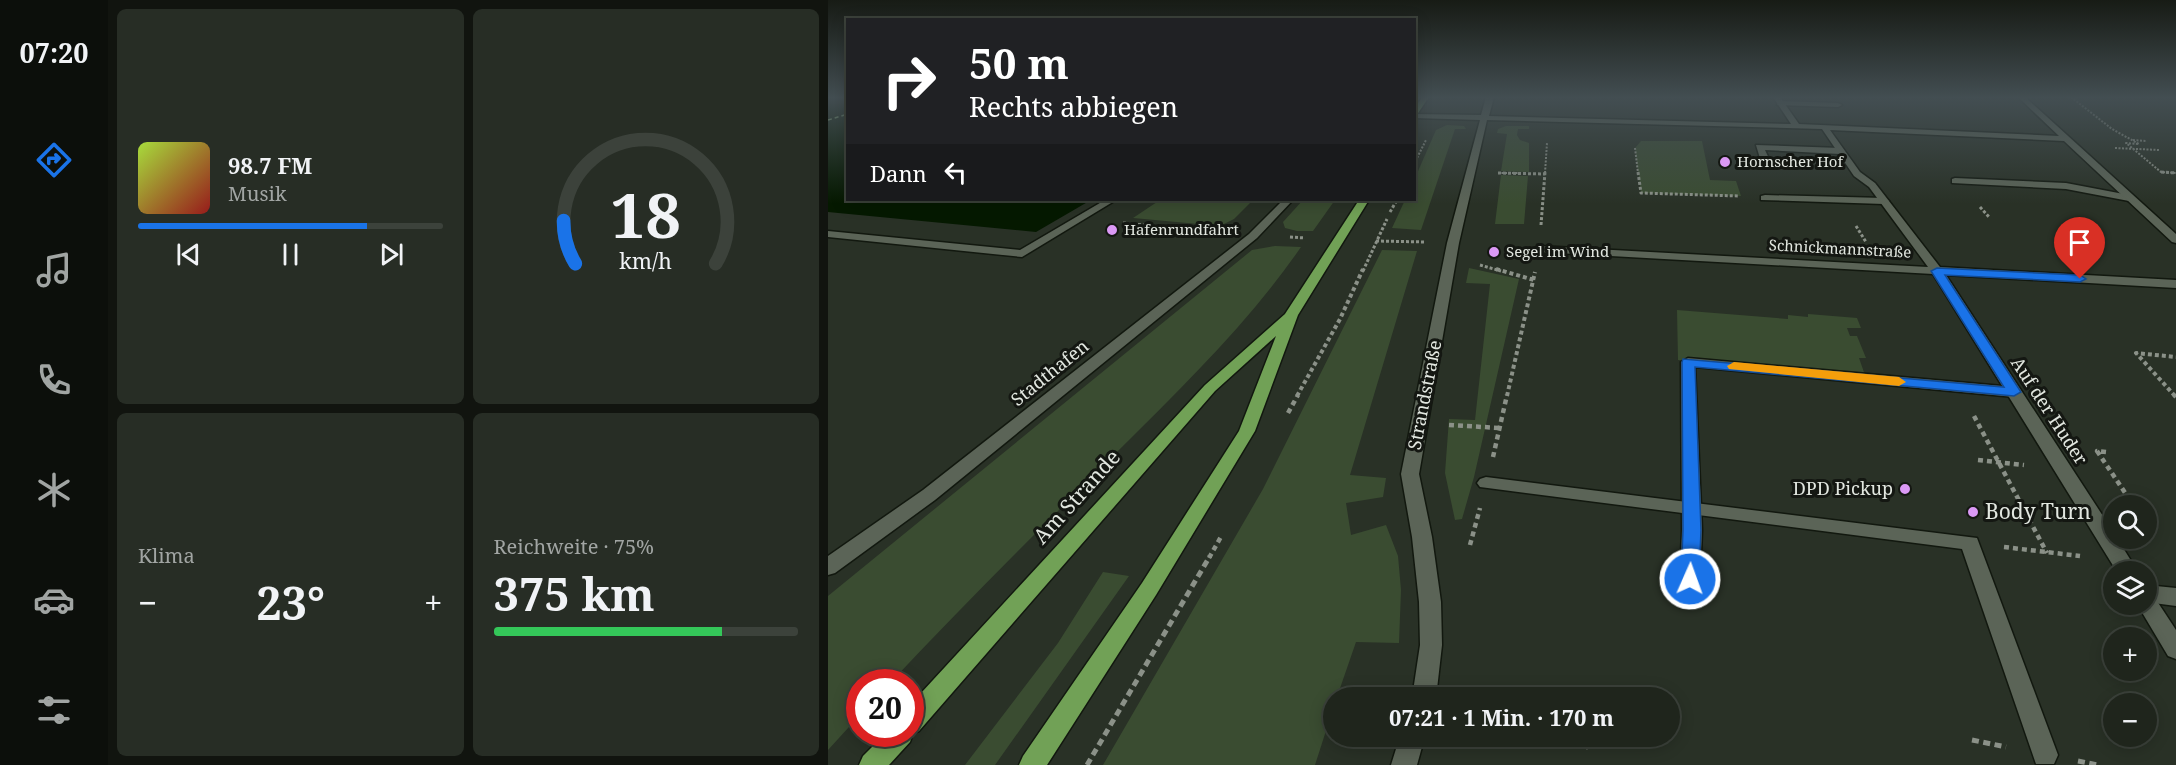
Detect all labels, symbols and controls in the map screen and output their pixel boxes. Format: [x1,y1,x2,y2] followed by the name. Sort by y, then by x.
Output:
[19,34,89,71] text: 07:20
[969,34,1069,91] text: 50 m
[870,42,948,120] icon: right
[969,88,1178,125] text: Rechts abbiegen
[33,139,75,181] icon: directions
[228,150,312,180] text: 98.7 FM
[1737,151,1845,171] place label: Hornscher Hof
[1718,155,1732,169] marker: Hornscher Hof
[939,156,972,189] icon: left
[870,158,927,188] text: Dann
[610,171,681,256] text: 18
[228,180,287,207] text: Musik
[2054,217,2105,279] pin
[1124,219,1239,239] place label: Hafenrundfahrt
[1105,223,1119,237] marker: Hafenrundfahrt
[2063,226,2096,259] icon: arrive
[1768,234,1912,262] street label: Schnickmannstraße
[172,238,205,271] icon: previous
[274,238,307,271] icon: pause
[375,238,408,271] icon: next
[1506,241,1609,261] place label: Segel im Wind
[1487,245,1501,259] marker: Segel im Wind
[619,246,672,275] text: km/h
[33,249,75,291] icon: music
[1006,333,1093,411] street label: Stadthafen
[1402,338,1446,452] street label: Strandstraße
[2006,352,2094,469] street label: Auf der Huder
[33,359,75,401] icon: phone
[1026,443,1126,550] street label: Am Strande
[33,469,75,511] icon: climate
[1793,476,1893,500] place label: DPD Pickup
[1898,482,1912,496] marker: DPD Pickup
[2103,495,2157,747] map controls
[2103,495,2157,549] button: search
[1985,497,2091,525] place label: Body Turn
[1966,505,1980,519] marker: Body Turn
[494,533,654,560] text: Reichweite · 75%
[138,542,195,569] text: Klima
[1658,547,1722,611] position arrow
[2103,561,2157,615] button: layers
[494,563,655,624] text: 375 km
[256,572,325,633] text: 23°
[33,579,75,621] icon: car
[138,580,157,625] text: −
[424,580,442,625] text: +
[2103,627,2157,681] button: +
[846,669,924,747] speed limit sign: 20
[33,689,75,731] icon: filters
[2103,693,2157,747] button: −
[1389,702,1614,732] text: 07:21 · 1 Min. · 170 m

